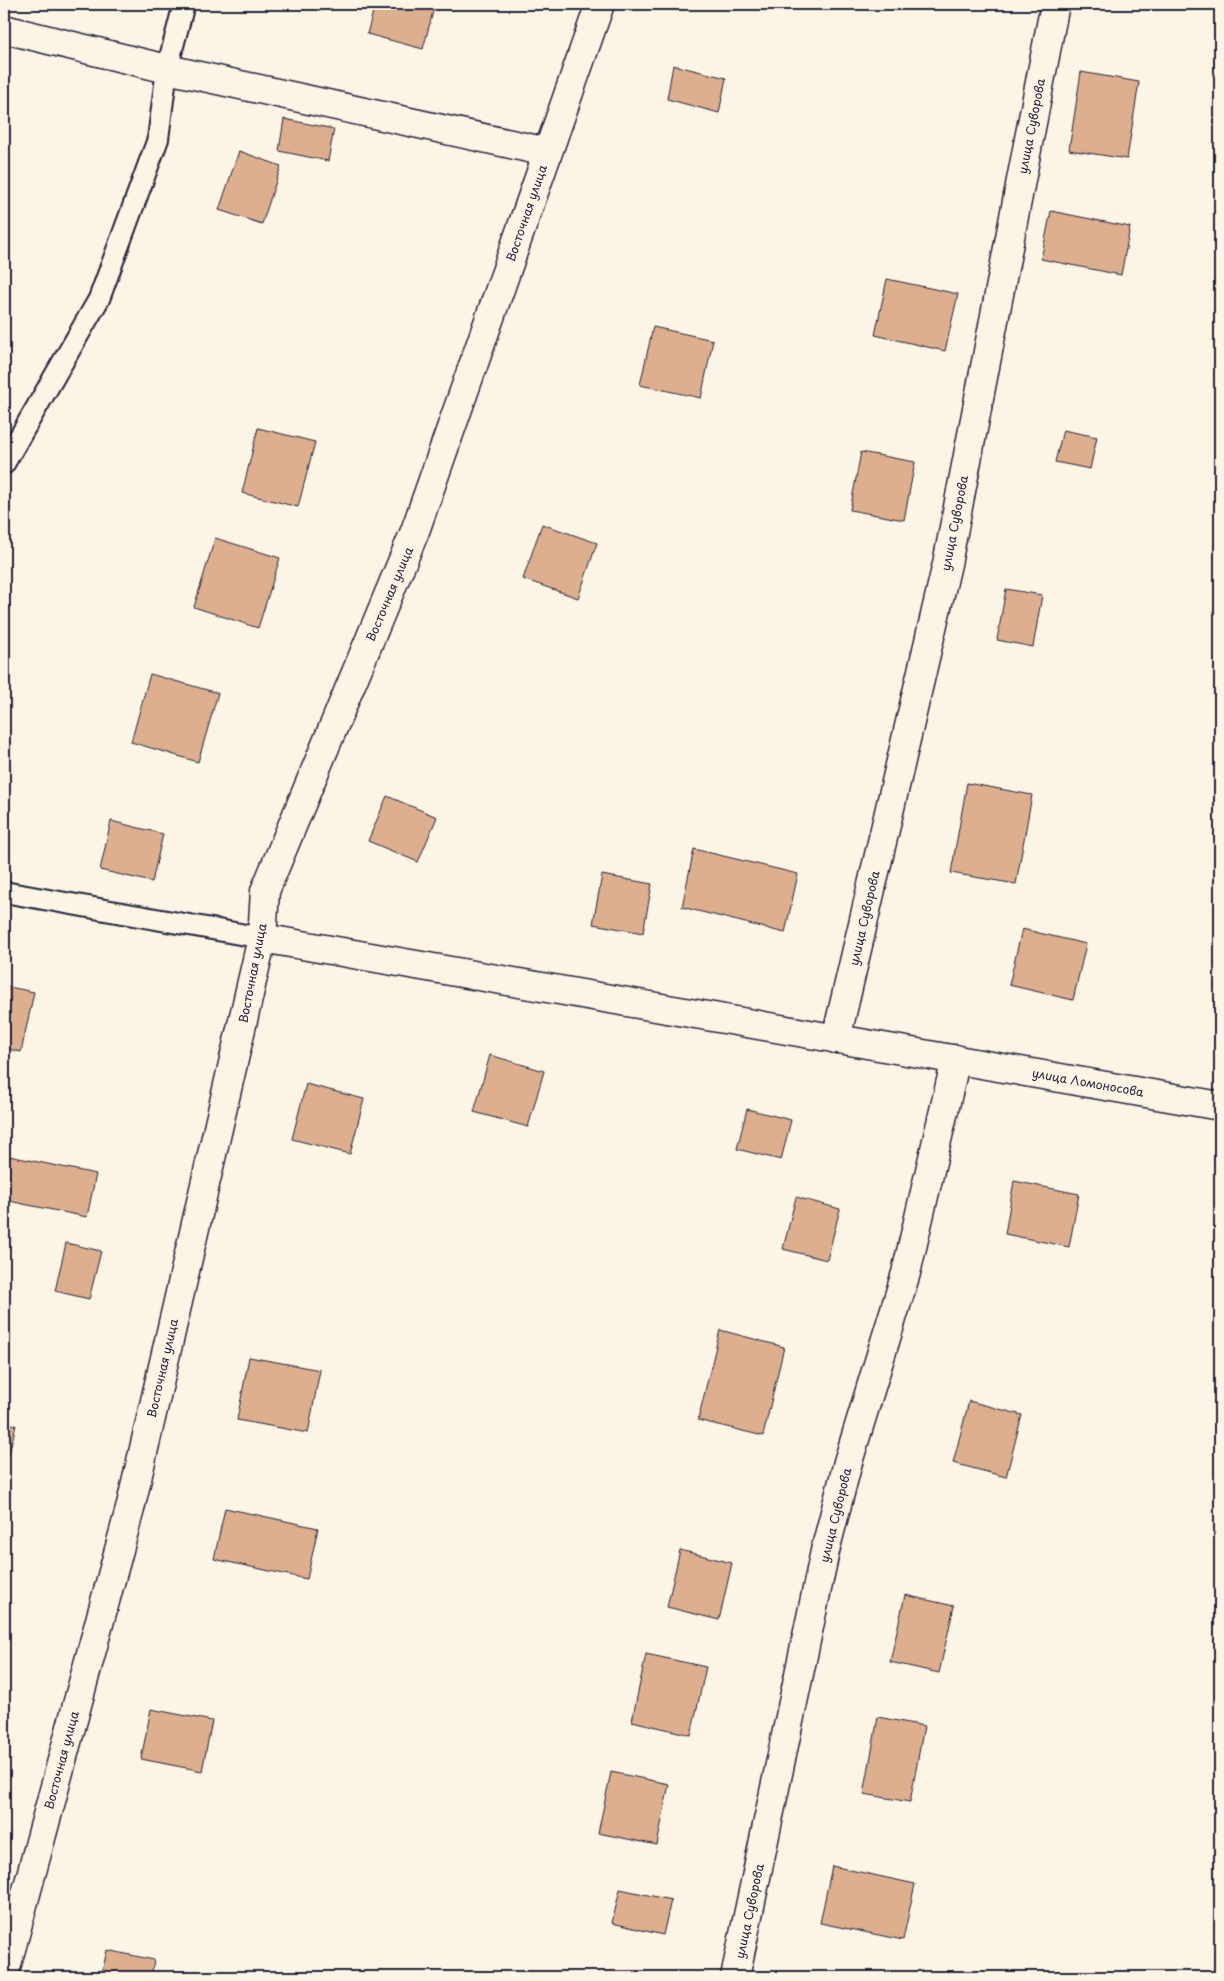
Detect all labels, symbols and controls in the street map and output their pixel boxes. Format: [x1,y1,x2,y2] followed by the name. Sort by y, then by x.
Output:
[1013,76,1049,175] street label: улица Суворова
[501,162,551,264] street label: Восточная улица
[936,473,972,572] street label: улица Суворова
[361,543,417,644] street label: Восточная улица
[844,868,884,967] street label: улица Суворова
[234,921,271,1024] street label: Восточная улица
[1031,1063,1146,1101] street label: улица Ломоносова
[142,1316,182,1419] street label: Восточная улица
[815,1465,856,1564] street label: улица Суворова
[39,1708,83,1811] street label: Восточная улица
[730,1861,768,1960] street label: улица Суворова

